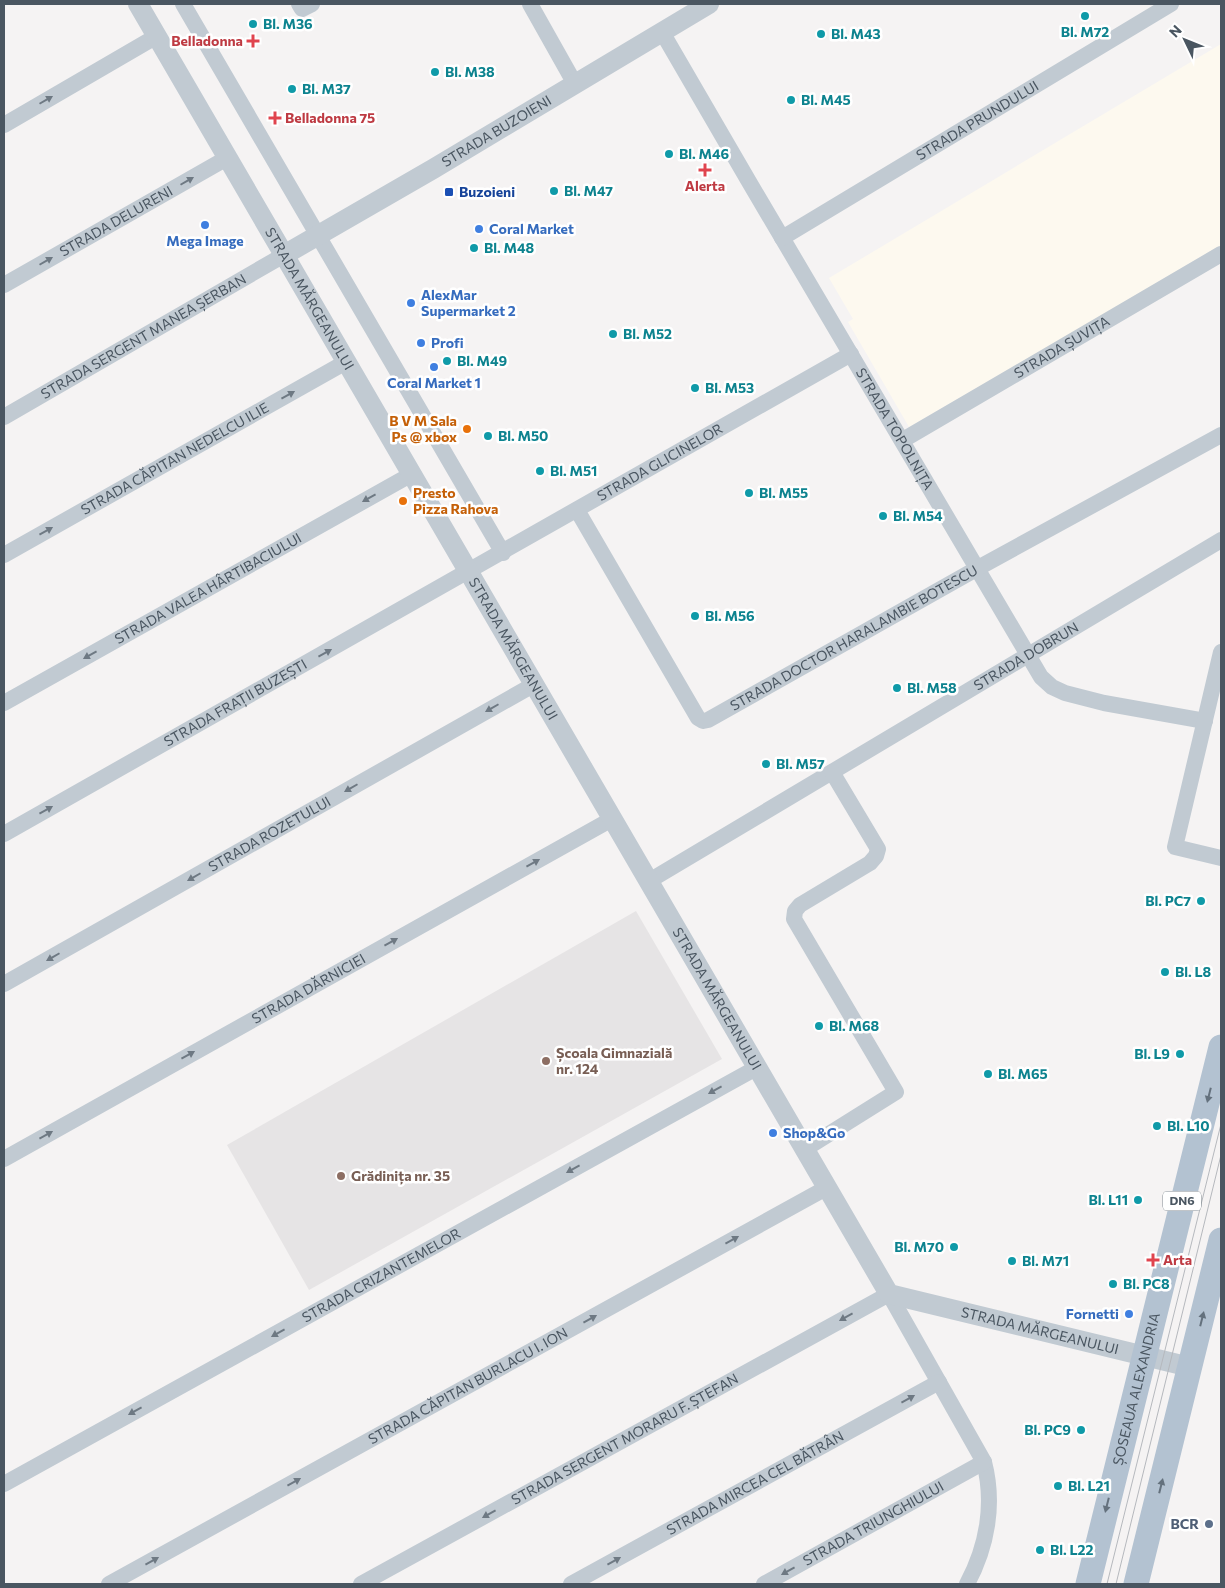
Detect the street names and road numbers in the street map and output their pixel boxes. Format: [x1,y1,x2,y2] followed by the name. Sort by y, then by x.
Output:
[913,77,1041,163] street label: STRADA PRUNDULUI
[438,91,554,170] street label: STRADA BUZOIENI
[56,182,175,260] street label: STRADA DELURENI
[262,224,358,373] street label: STRADA MĂRGEANULUI
[37,270,249,402] street label: STRADA SERGENT MANEA ȘERBAN
[1011,312,1113,381] street label: STRADA ȘUVIȚA
[853,365,938,493] street label: STRADA TOPOLNIȚA
[78,398,271,518] street label: STRADA CĂPITAN NEDELCU ILIE
[594,420,726,504] street label: STRADA GLICINELOR
[111,529,304,647] street label: STRADA VALEA HÂRTIBACIULUI
[727,561,980,714] street label: STRADA DOCTOR HARALAMBIE BOTESCU
[466,574,562,723] street label: STRADA MĂRGEANULUI
[970,618,1081,694] street label: STRADA DOBRUN
[161,655,310,750] street label: STRADA FRAȚII BUZEȘTI
[205,792,333,875] street label: STRADA ROZETULUI
[670,924,766,1073] street label: STRADA MĂRGEANULUI
[249,950,368,1027] street label: STRADA DĂRNICIEI
[1163,1192,1201,1210] road number: DN6
[299,1224,463,1326] street label: STRADA CRIZANTEMELOR
[959,1303,1121,1357] street label: STRADA MĂRGEANULUI
[1109,1310,1163,1467] street label: ȘOSEAUA ALEXANDRIA
[365,1323,570,1447] street label: STRADA CĂPITAN BURLACU I. ION
[508,1369,741,1508] street label: STRADA SERGENT MORARU F. ȘTEFAN
[663,1427,847,1538] street label: STRADA MIRCEA CEL BĂTRÂN
[800,1477,946,1569] street label: STRADA TRIUNGHIULUI

